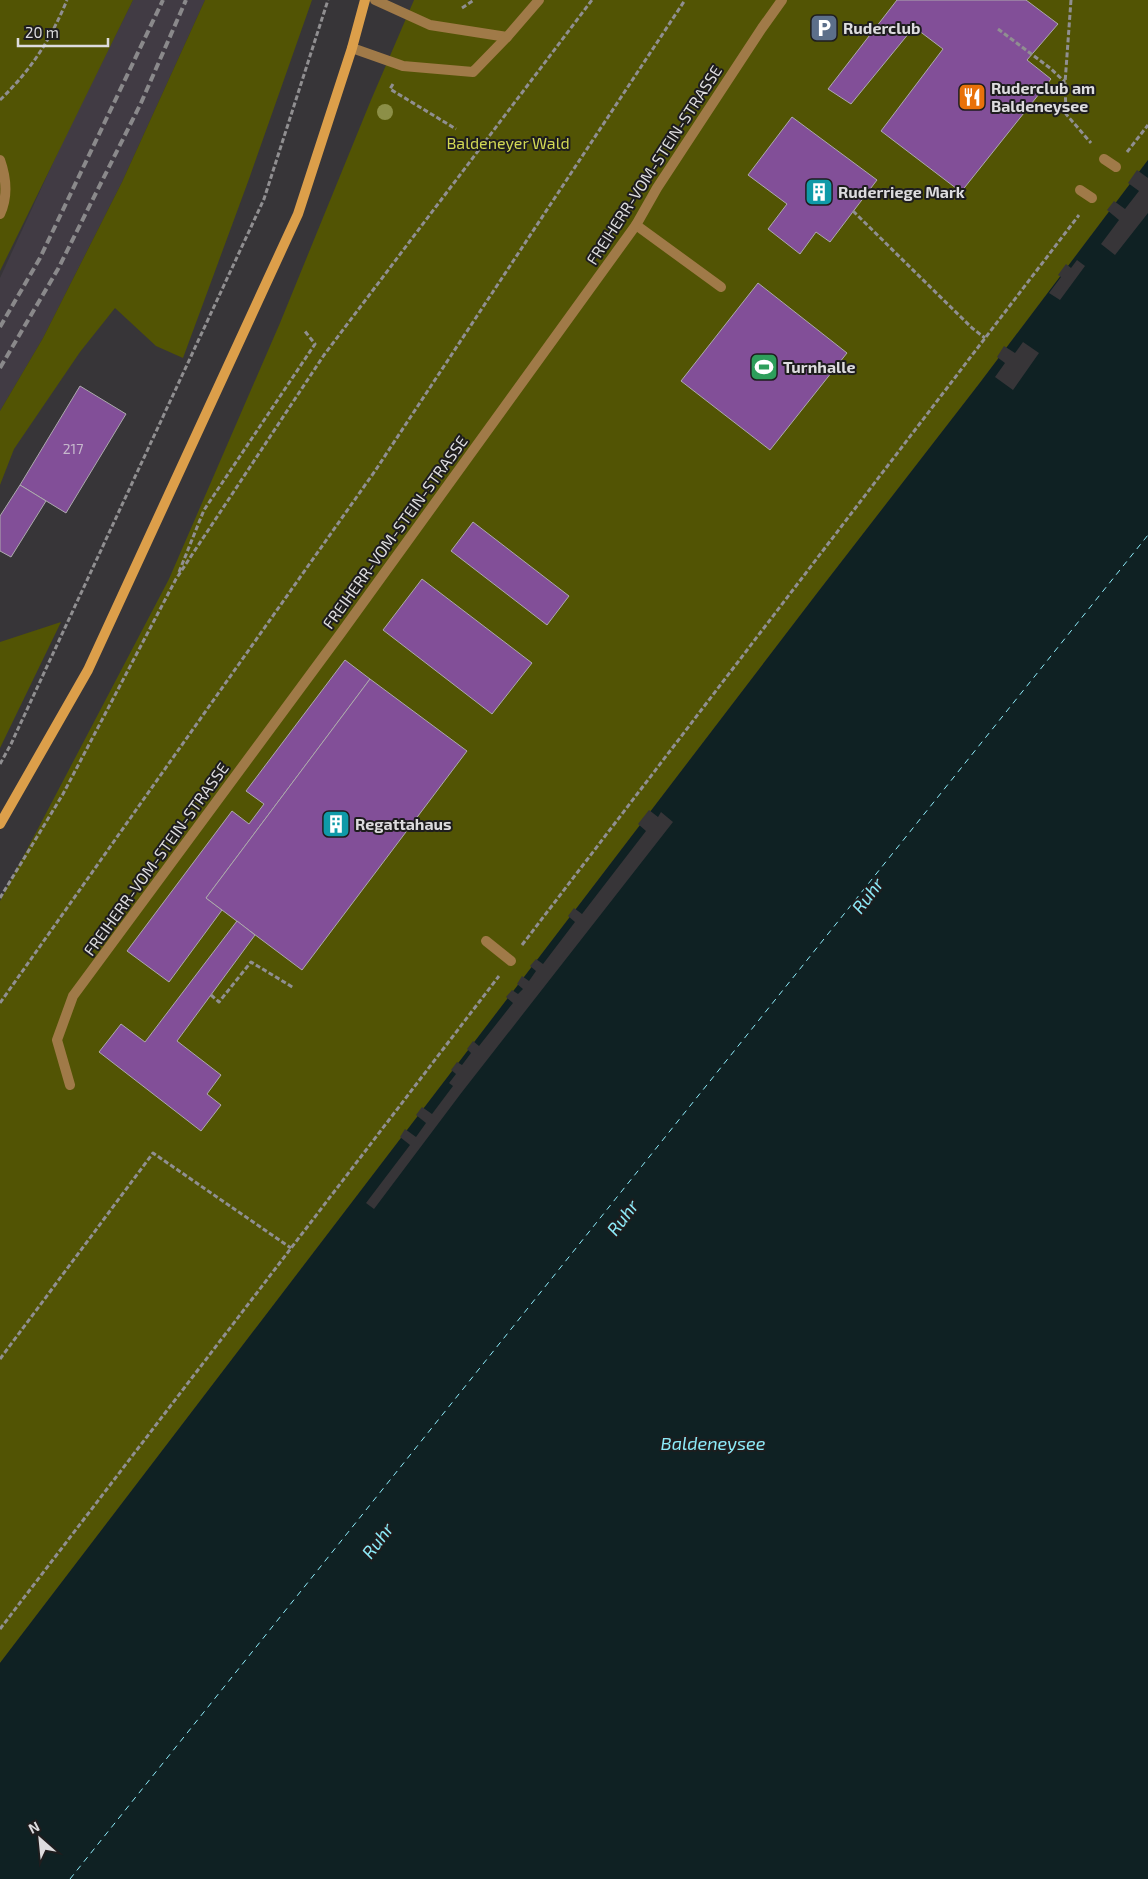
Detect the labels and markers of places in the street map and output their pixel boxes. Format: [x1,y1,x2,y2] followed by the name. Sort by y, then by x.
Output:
[809,13,839,43] parking icon: Ruderclub
[843,18,921,37] place label: Ruderclub
[991,78,1095,116] place label: Ruderclub am Baldeneysee
[957,82,987,112] restaurant icon: Ruderclub am Baldeneysee
[804,177,834,207] building icon: Ruderriege Mark
[838,182,965,201] place label: Ruderriege Mark
[749,352,779,382] sports icon: Turnhalle
[783,357,856,376] place label: Turnhalle
[321,809,351,839] building icon: Regattahaus
[355,814,452,833] place label: Regattahaus

